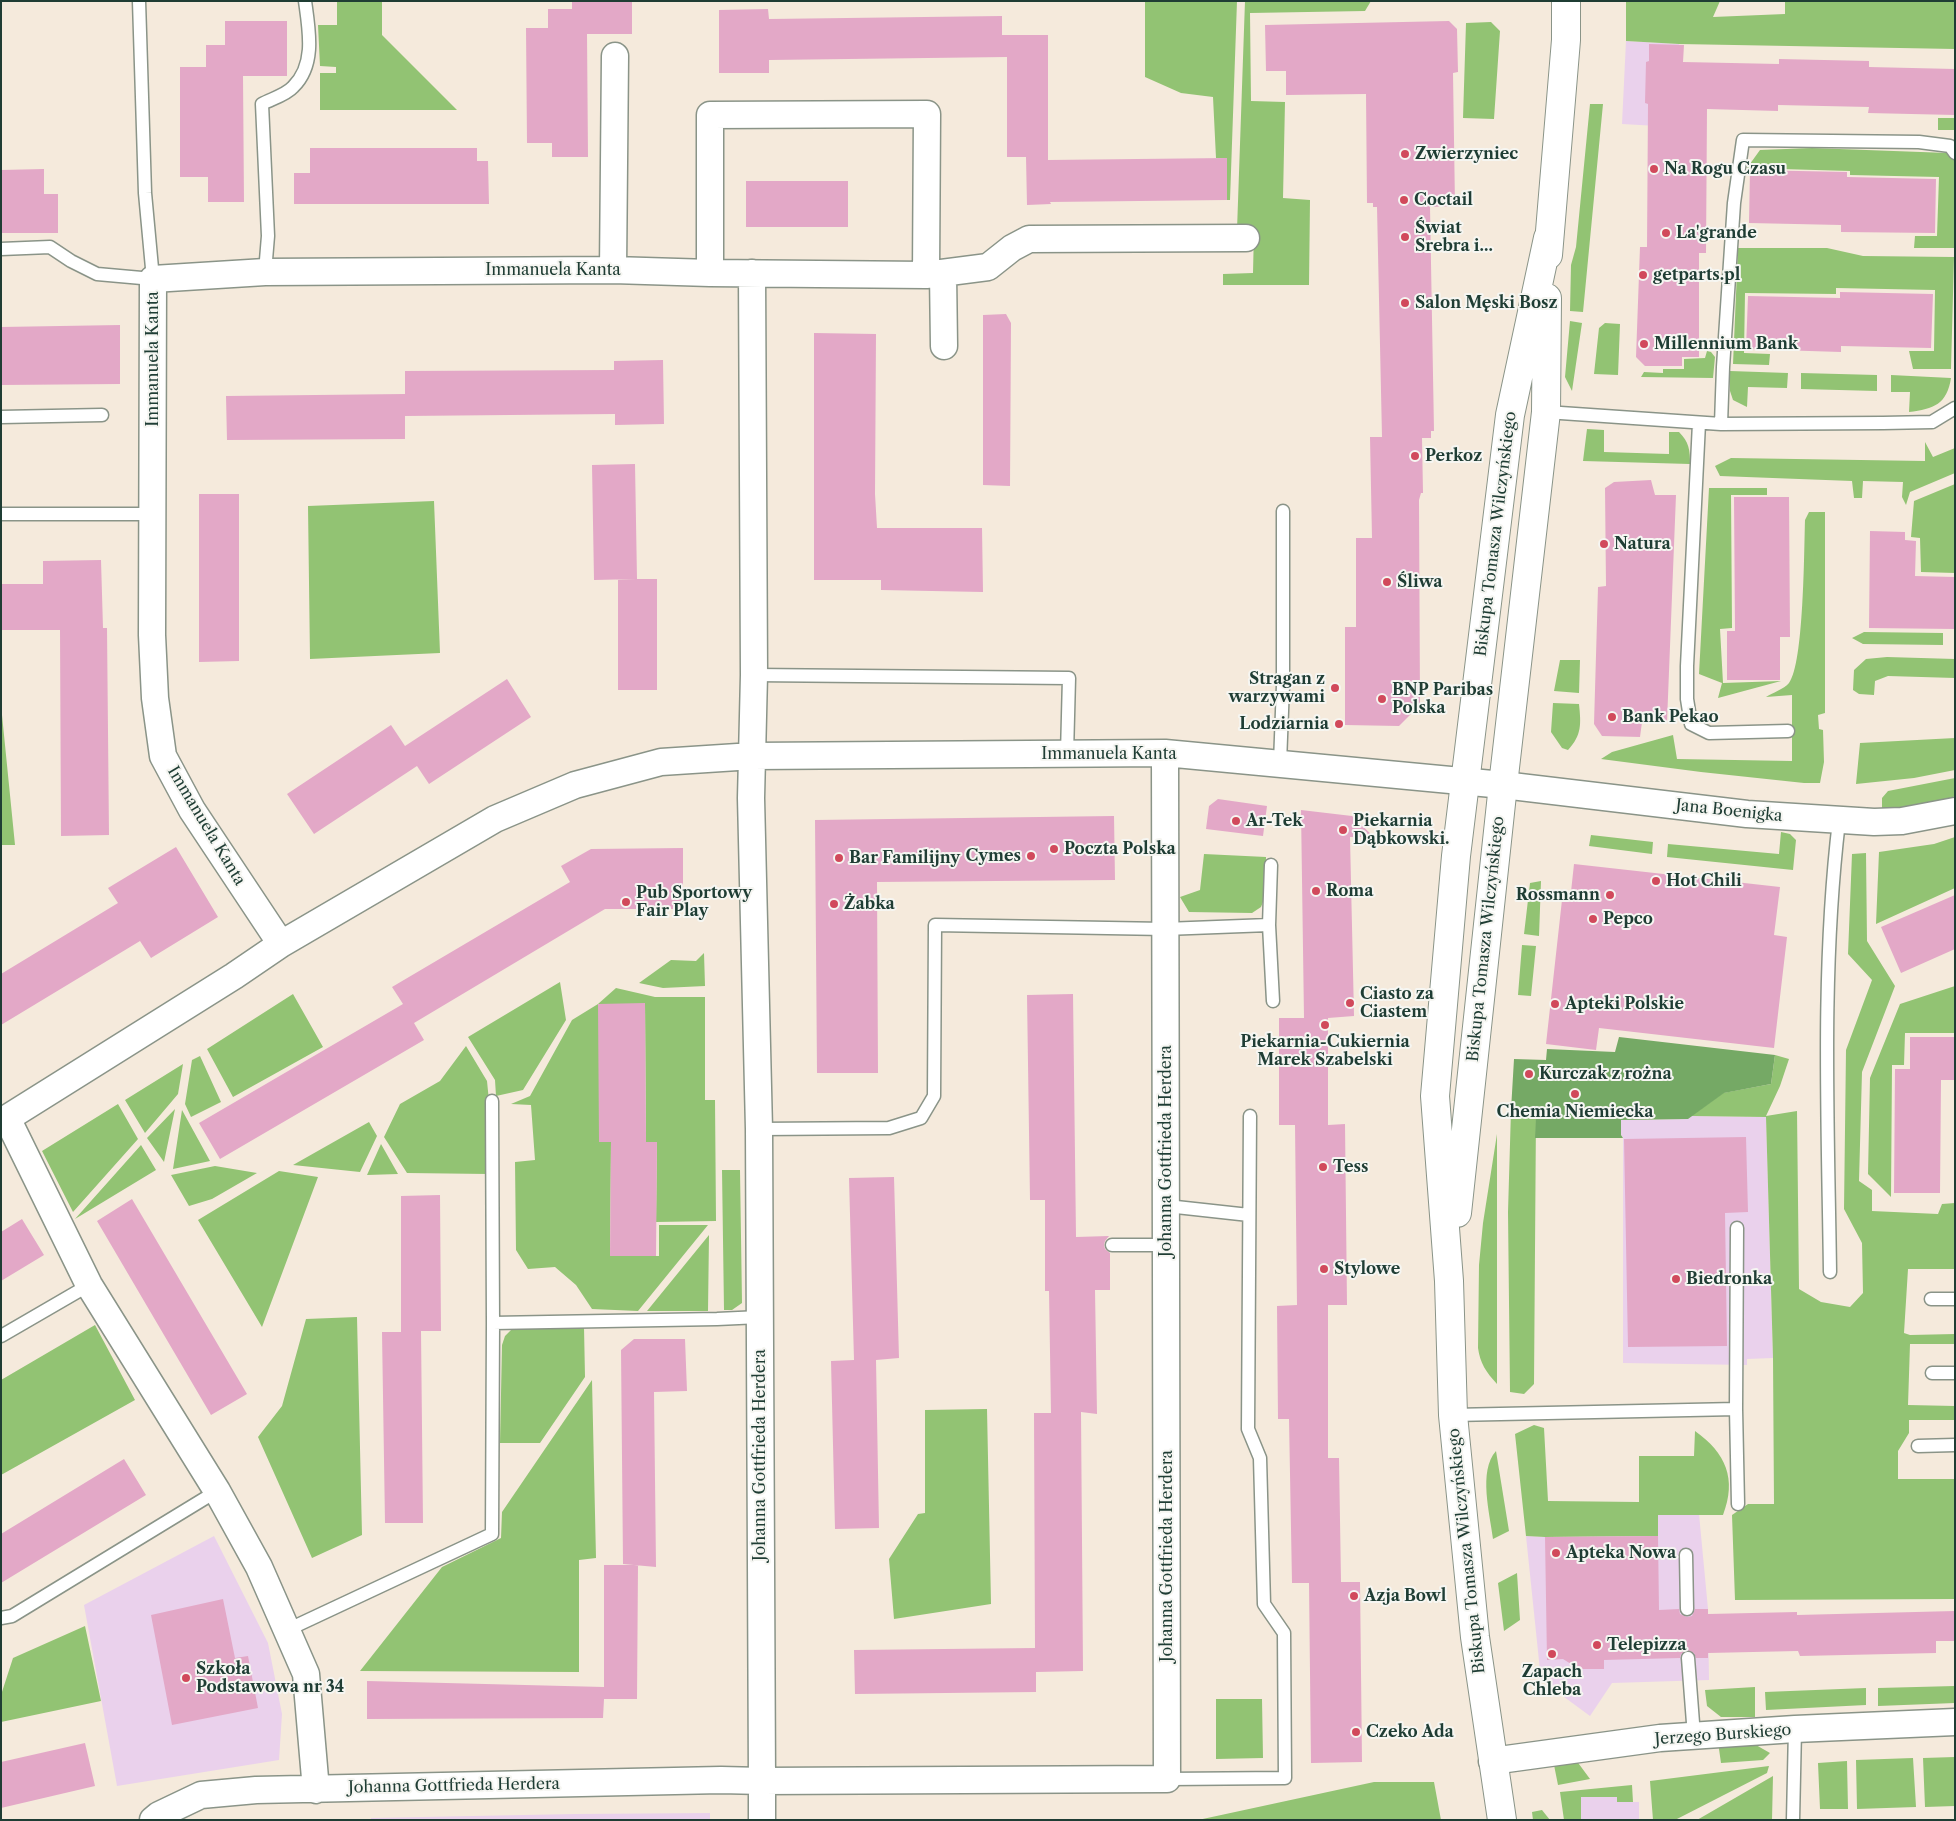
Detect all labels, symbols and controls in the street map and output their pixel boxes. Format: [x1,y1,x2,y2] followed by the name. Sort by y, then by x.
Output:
[1415,144,1518,164] place label: Zwierzyniec
[1399,148,1411,160] marker: Zwierzyniec
[1664,159,1786,179] place label: Na Rogu Czasu
[1648,163,1660,175] marker: Na Rogu Czasu
[1414,190,1473,210] place label: Coctail
[1398,194,1410,206] marker: Coctail
[1415,218,1493,256] place label: Świat Srebra i...
[1676,223,1757,243] place label: La'grande
[1660,227,1672,239] marker: La'grande
[1399,231,1411,243] marker: Świat Srebra i...
[485,260,621,280] street label: Immanuela Kanta
[1653,265,1740,285] place label: getparts.pl
[1637,269,1649,281] marker: getparts.pl
[143,291,163,427] street label: Immanuela Kanta
[1415,293,1558,313] place label: Salon Męski Bosz
[1399,297,1411,309] marker: Salon Męski Bosz
[1654,334,1798,354] place label: Millennium Bank
[1638,338,1650,350] marker: Millennium Bank
[1471,410,1521,658] street label: Biskupa Tomasza Wilczyńskiego
[1425,446,1482,466] place label: Perkoz
[1409,450,1421,462] marker: Perkoz
[1614,534,1671,554] place label: Natura
[1598,538,1610,550] marker: Natura
[1397,572,1443,592] place label: Śliwa
[1381,576,1393,588] marker: Śliwa
[1228,669,1325,707] place label: Stragan z warzywami
[1392,680,1493,718] place label: BNP Paribas Polska
[1329,682,1341,694] marker: Stragan z warzywami
[1376,693,1388,705] marker: BNP Paribas Polska
[1622,707,1719,727] place label: Bank Pekao
[1606,711,1618,723] marker: Bank Pekao
[1239,714,1329,734] place label: Lodziarnia
[1333,718,1345,730] marker: Lodziarnia
[1041,744,1177,764] street label: Immanuela Kanta
[163,763,249,889] street label: Immanuela Kanta
[1675,796,1783,826] street label: Jana Boenigka
[1246,811,1303,831] place label: Ar-Tek
[1353,811,1450,849] place label: Piekarnia Dąbkowski.
[1230,815,1242,827] marker: Ar-Tek
[1464,815,1508,1063] street label: Biskupa Tomasza Wilczyńskiego
[1337,824,1349,836] marker: Piekarnia Dąbkowski.
[1064,839,1176,859] place label: Poczta Polska
[1048,843,1060,855] marker: Poczta Polska
[965,846,1021,866] place label: Cymes
[849,848,960,868] place label: Bar Familijny
[1025,850,1037,862] marker: Cymes
[833,852,845,864] marker: Bar Familijny
[1666,871,1742,891] place label: Hot Chili
[1650,875,1662,887] marker: Hot Chili
[1326,881,1374,901] place label: Roma
[636,883,752,921] place label: Pub Sportowy Fair Play
[1310,885,1322,897] marker: Roma
[1516,885,1600,905] place label: Rossmann
[1604,889,1616,901] marker: Rossmann
[844,894,895,914] place label: Żabka
[620,896,632,908] marker: Pub Sportowy Fair Play
[828,898,840,910] marker: Żabka
[1603,909,1653,929] place label: Pepco
[1587,913,1599,925] marker: Pepco
[1360,984,1434,1022] place label: Ciasto za Ciastem
[1565,994,1684,1014] place label: Apteki Polskie
[1344,997,1356,1009] marker: Ciasto za Ciastem
[1549,998,1561,1010] marker: Apteki Polskie
[1319,1019,1331,1031] marker: Piekarnia-Cukiernia Marek Szabelski
[1240,1032,1410,1070] place label: Piekarnia-Cukiernia Marek Szabelski
[1156,1045,1176,1257] street label: Johanna Gottfrieda Herdera
[1539,1064,1672,1084] place label: Kurczak z rożna
[1523,1068,1535,1080] marker: Kurczak z rożna
[1569,1088,1581,1100] marker: Chemia Niemiecka
[1497,1102,1653,1122] place label: Chemia Niemiecka
[1333,1157,1368,1177] place label: Tess
[1317,1161,1329,1173] marker: Tess
[1334,1259,1400,1279] place label: Stylowe
[1318,1263,1330,1275] marker: Stylowe
[1686,1269,1772,1289] place label: Biedronka
[1670,1273,1682,1285] marker: Biedronka
[750,1349,770,1561] street label: Johanna Gottfrieda Herdera
[1445,1427,1489,1675] street label: Biskupa Tomasza Wilczyńskiego
[1157,1450,1177,1662] street label: Johanna Gottfrieda Herdera
[1566,1543,1676,1563] place label: Apteka Nowa
[1550,1547,1562,1559] marker: Apteka Nowa
[1364,1586,1446,1606] place label: Azja Bowl
[1348,1590,1360,1602] marker: Azja Bowl
[1607,1635,1686,1655] place label: Telepizza
[1591,1639,1603,1651] marker: Telepizza
[1546,1648,1558,1660] marker: Zapach Chleba
[196,1659,344,1697] place label: Szkoła Podstawowa nr 34
[1522,1662,1582,1700] place label: Zapach Chleba
[180,1672,192,1684] marker: Szkoła Podstawowa nr 34
[1654,1721,1792,1749] street label: Jerzego Burskiego
[1366,1722,1454,1742] place label: Czeko Ada
[1350,1726,1362,1738] marker: Czeko Ada
[348,1775,560,1797] street label: Johanna Gottfrieda Herdera

